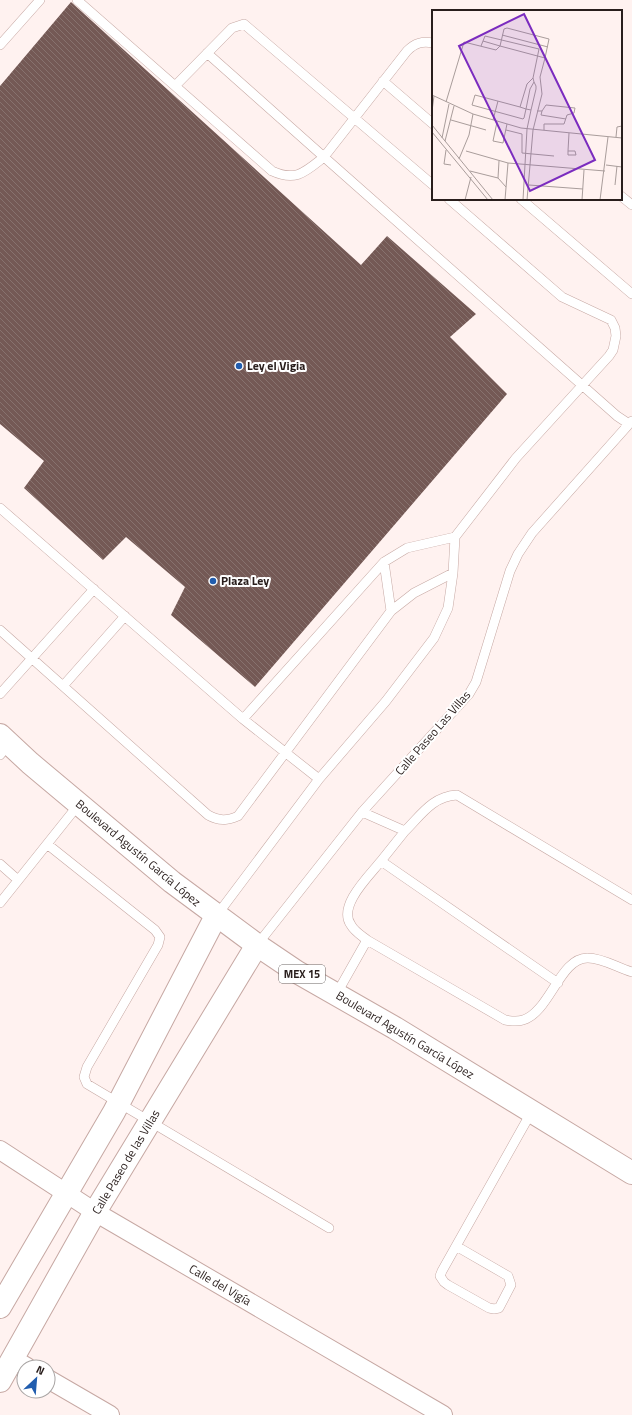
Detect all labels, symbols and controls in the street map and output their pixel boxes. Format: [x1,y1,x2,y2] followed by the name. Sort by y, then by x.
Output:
[432,10,622,200] inset map
[247,356,305,375] place label: Ley el Vigia
[234,361,244,371] marker: Ley el Vigia
[221,571,269,590] place label: Plaza Ley
[208,576,218,586] marker: Plaza Ley
[390,686,475,779] street label: Calle Paseo Las Villas
[72,794,205,911] street label: Boulevard Agustín García López
[279,965,325,983] road number: MEX 15
[332,986,478,1084] street label: Boulevard Agustín García López
[87,1105,165,1218] street label: Calle Paseo de las Villas
[186,1259,255,1310] street label: Calle del Vigía
[16,1359,56,1399] north arrow
[33,1361,47,1379] text: N

